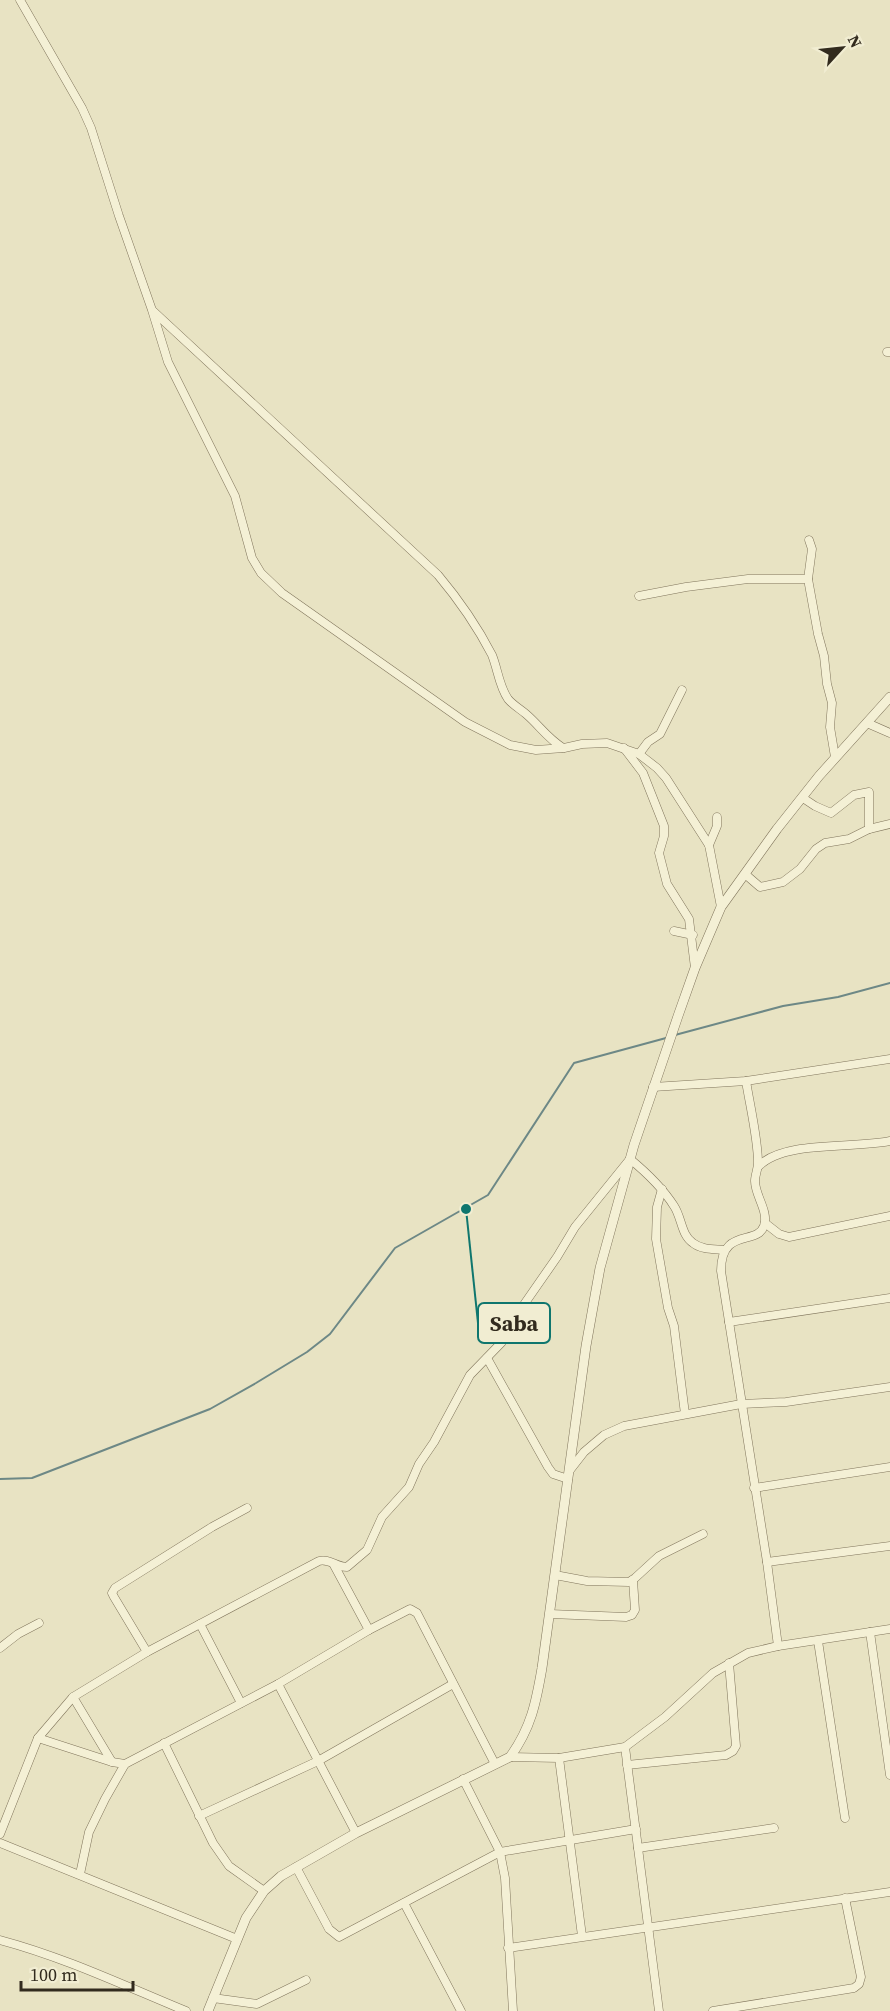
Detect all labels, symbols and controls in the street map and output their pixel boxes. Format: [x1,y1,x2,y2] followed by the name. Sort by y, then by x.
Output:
[812,18,872,78] north arrow
[843,31,868,52] text: N
[478,1303,550,1343] callout: Saba
[490,1308,539,1338] text: Saba
[21,1954,134,1992] scale bar
[30,1962,77,1987] text: 100 m

